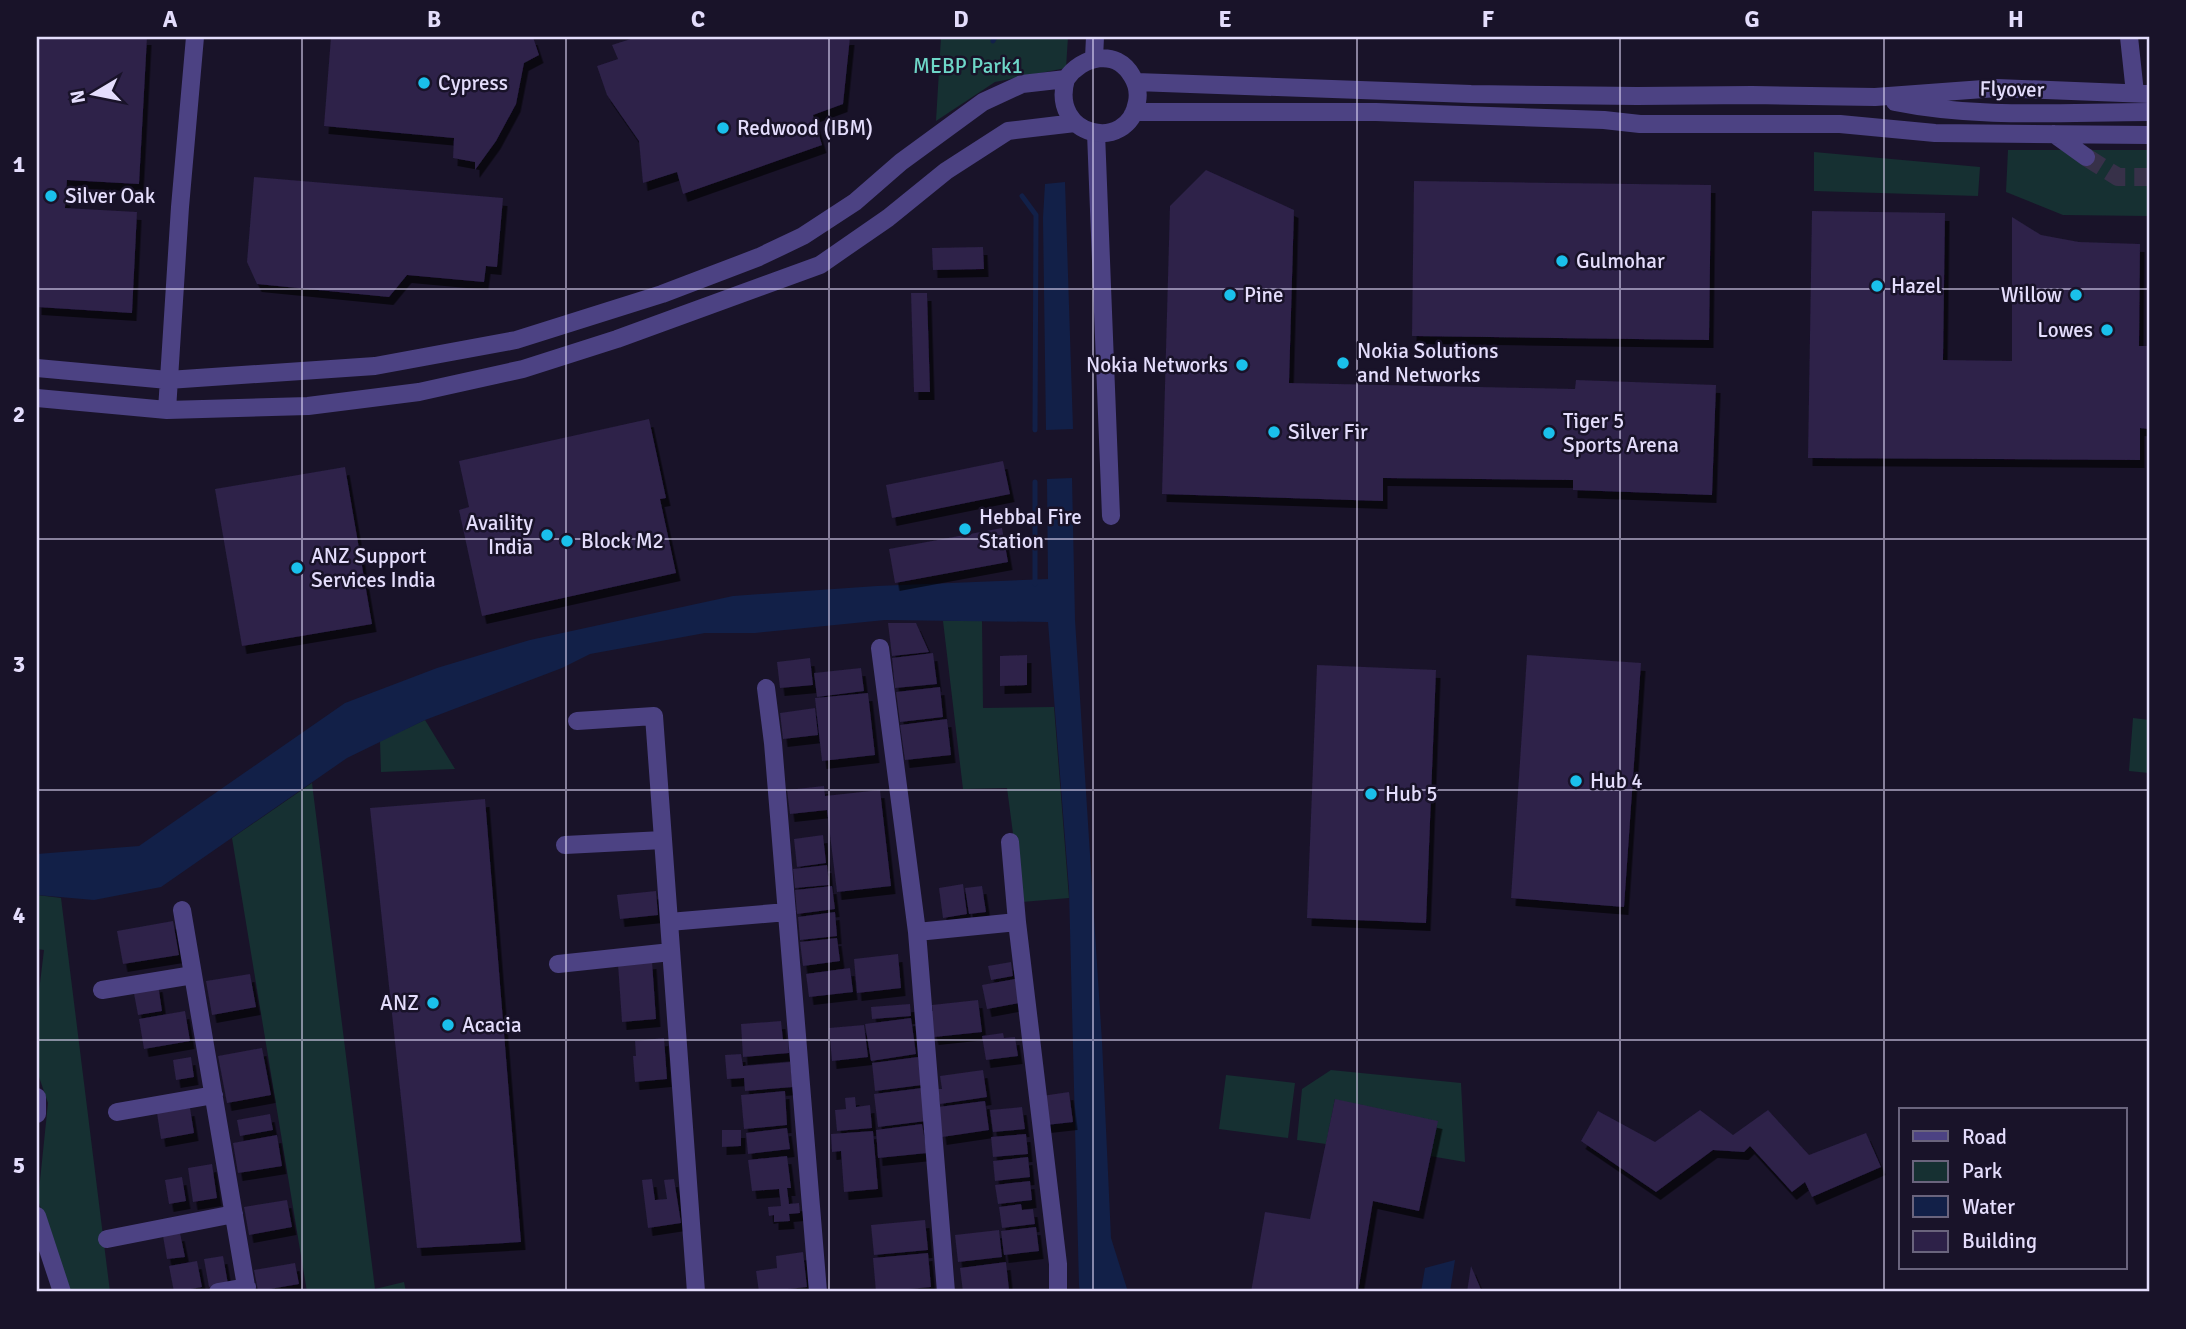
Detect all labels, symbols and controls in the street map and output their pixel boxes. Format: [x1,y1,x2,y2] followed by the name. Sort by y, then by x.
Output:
[163,5,178,34] text: A
[427,5,441,34] text: B
[691,5,705,34] text: C
[953,5,969,34] text: D
[1218,5,1232,34] text: E
[1482,5,1494,34] text: F
[1744,5,1760,34] text: G
[2008,5,2024,34] text: H
[913,53,1023,79] park label: MEBP Park1
[60,60,130,130] north arrow
[438,70,508,96] place label: Cypress
[416,75,432,91] marker: Cypress
[1979,75,2045,103] street label: Flyover
[65,88,91,105] text: N
[737,115,873,141] place label: Redwood (IBM)
[715,120,731,136] marker: Redwood (IBM)
[13,150,25,179] text: 1
[65,183,156,209] place label: Silver Oak
[43,188,59,204] marker: Silver Oak
[1576,248,1665,274] place label: Gulmohar
[1554,253,1570,269] marker: Gulmohar
[1891,273,1942,299] place label: Hazel
[1869,278,1885,294] marker: Hazel
[1244,282,1284,308] place label: Pine
[2001,282,2062,308] place label: Willow
[1222,287,1238,303] marker: Pine
[2068,287,2084,303] marker: Willow
[2037,317,2093,343] place label: Lowes
[2099,322,2115,338] marker: Lowes
[1357,338,1498,388] place label: Nokia Solutions and Networks
[1086,352,1228,378] place label: Nokia Networks
[1335,355,1351,371] marker: Nokia Solutions and Networks
[1234,357,1250,373] marker: Nokia Networks
[13,400,25,429] text: 2
[1563,408,1679,458] place label: Tiger 5 Sports Arena
[1288,419,1368,445] place label: Silver Fir
[1266,424,1282,440] marker: Silver Fir
[1541,425,1557,441] marker: Tiger 5 Sports Arena
[979,504,1082,554] place label: Hebbal Fire Station
[466,510,533,560] place label: Availity India
[957,521,973,537] marker: Hebbal Fire Station
[539,527,555,543] marker: Availity India
[581,528,664,554] place label: Block M2
[559,533,575,549] marker: Block M2
[311,543,436,593] place label: ANZ Support Services India
[289,560,305,576] marker: ANZ Support Services India
[13,650,25,679] text: 3
[1590,768,1643,794] place label: Hub 4
[1568,773,1584,789] marker: Hub 4
[1385,781,1438,807] place label: Hub 5
[1363,786,1379,802] marker: Hub 5
[13,901,25,930] text: 4
[380,990,419,1016] place label: ANZ
[425,995,441,1011] marker: ANZ
[462,1012,522,1038] place label: Acacia
[440,1017,456,1033] marker: Acacia
[1899,1108,2126,1270] legend
[1962,1124,2007,1150] text: Road
[13,1151,25,1180] text: 5
[1962,1158,2003,1184] text: Park
[1962,1194,2015,1220] text: Water
[1962,1228,2037,1254] text: Building

